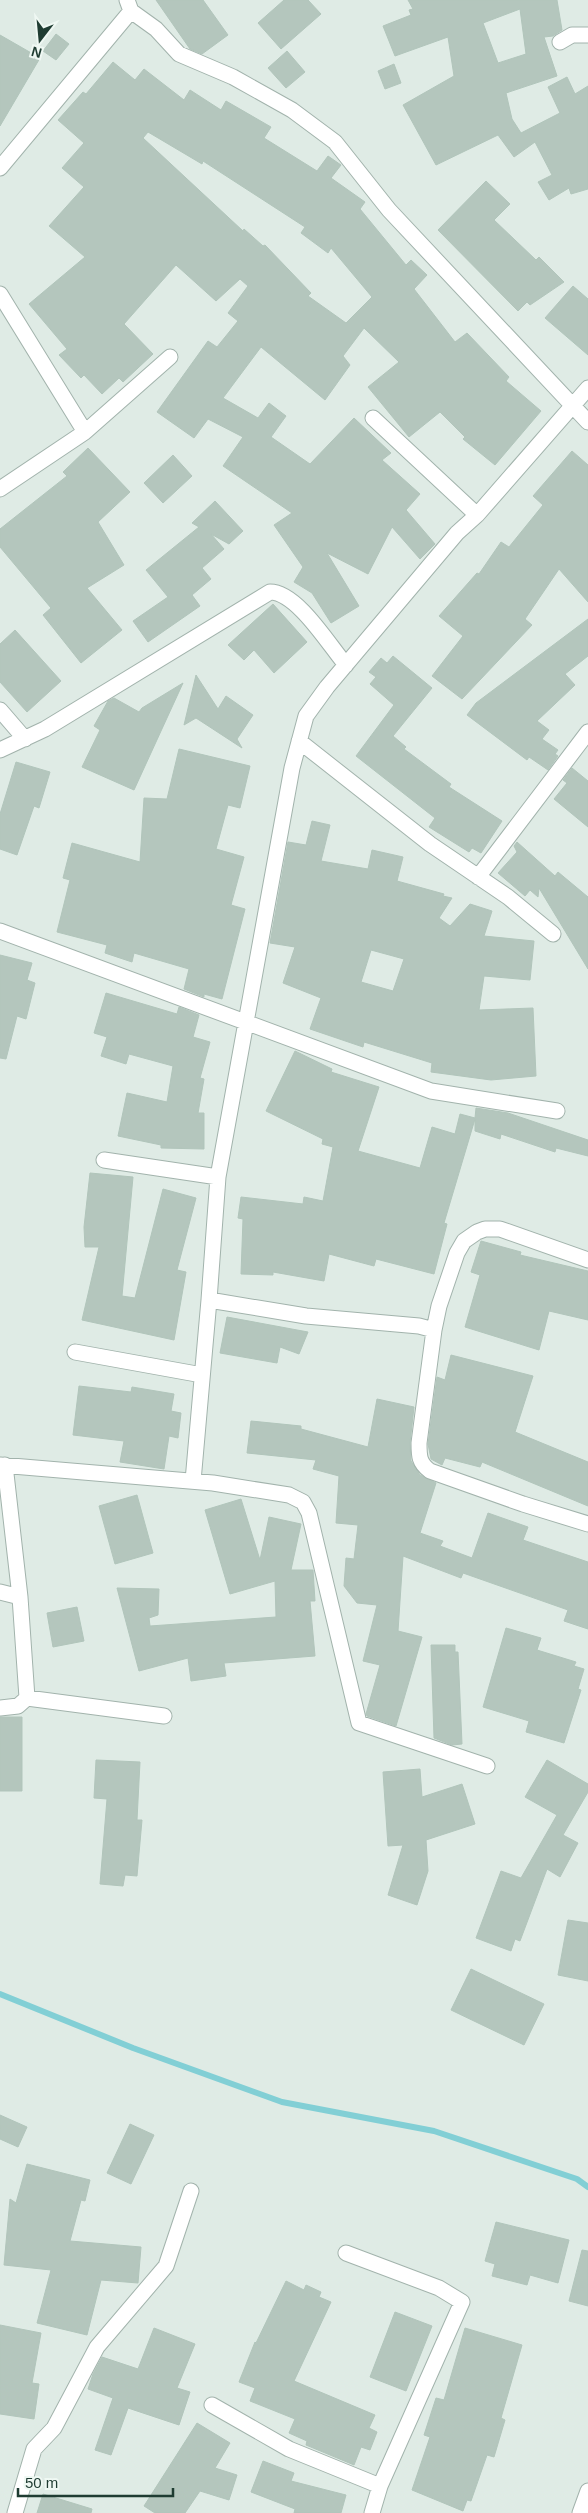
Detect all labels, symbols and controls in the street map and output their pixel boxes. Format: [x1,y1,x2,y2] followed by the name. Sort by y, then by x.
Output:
[15,15,65,65] north arrow
[29,43,43,62] text: N
[18,2466,172,2498] scale bar
[25,2474,58,2491] text: 50 m

